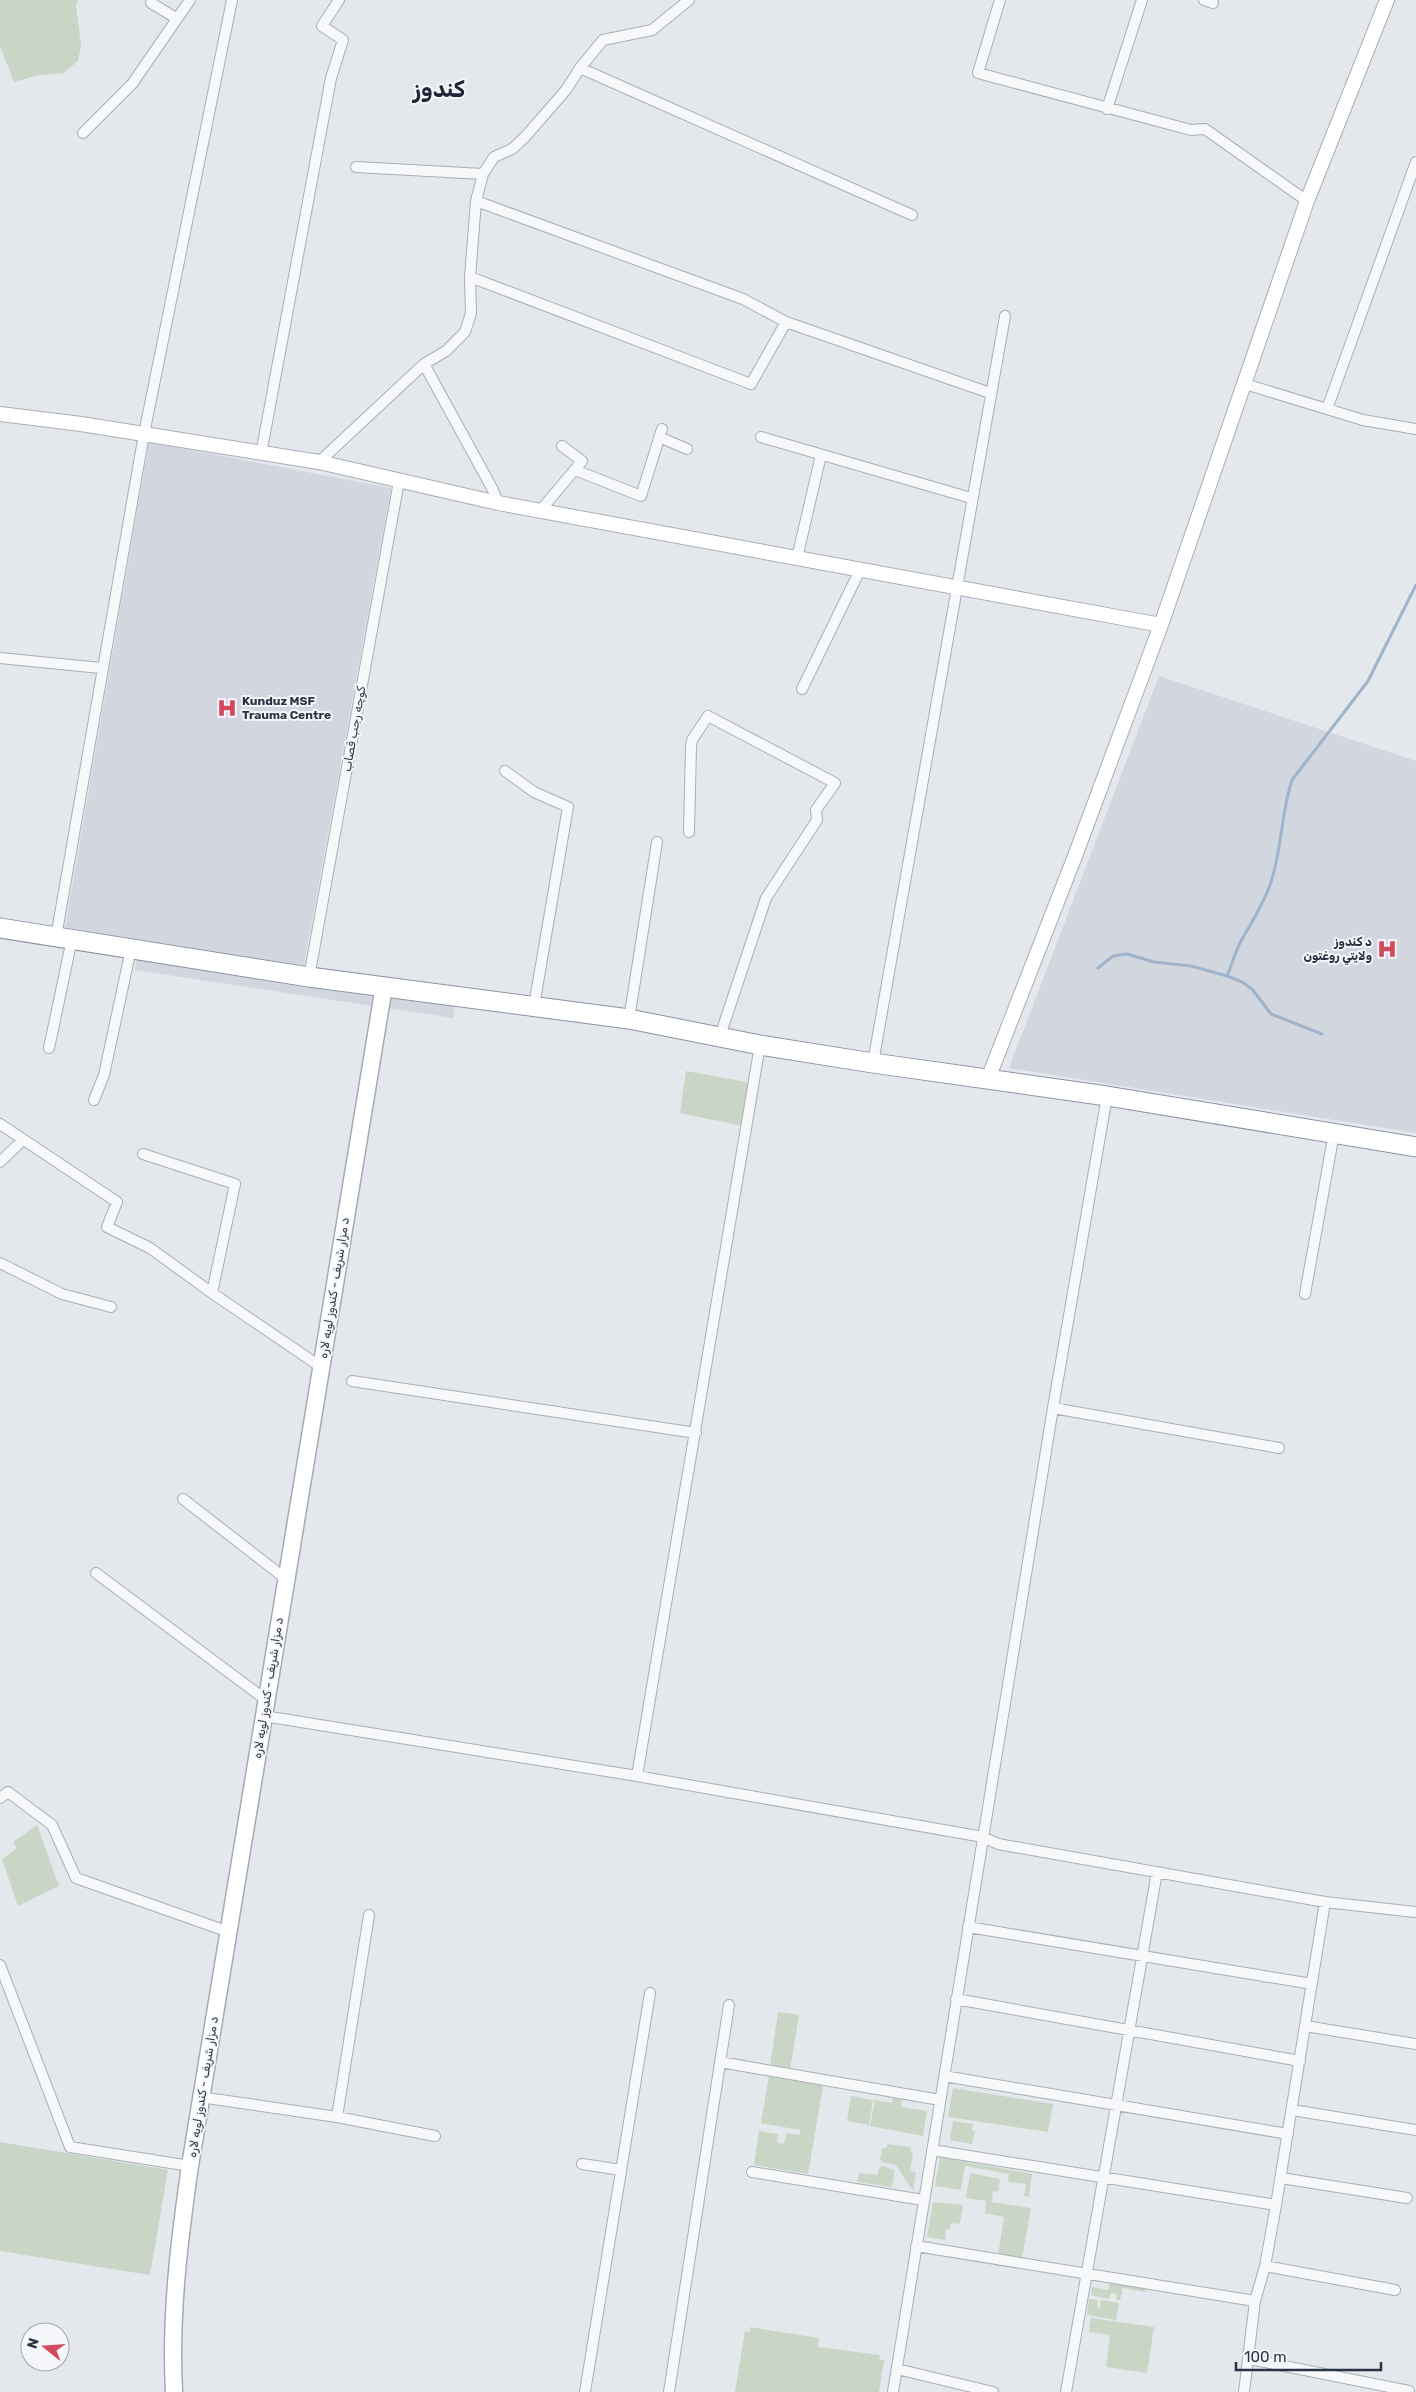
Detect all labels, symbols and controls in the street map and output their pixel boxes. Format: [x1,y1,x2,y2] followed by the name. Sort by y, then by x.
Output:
[411,76,465,103] district label: کندوز
[340,685,370,773] street label: کوچه رجب قصاب
[242,694,331,722] place label: Kunduz MSF Trauma Centre
[216,697,238,719] hospital icon: Kunduz MSF Trauma Centre
[1303,935,1372,965] place label: د کندوز ولایتي روغتون
[1376,938,1398,960] hospital icon: د کندوز ولایتي روغتون
[316,1216,353,1360] street label: د مزار شریف - کندوز لویه لاره
[250,1616,287,1760] street label: د مزار شریف - کندوز لویه لاره
[185,2015,222,2159] street label: د مزار شریف - کندوز لویه لاره
[20,2322,70,2372] north arrow
[23,2336,43,2351] text: N
[1236,2340,1381,2372] scale bar
[1244,2348,1286,2366] text: 100 m

